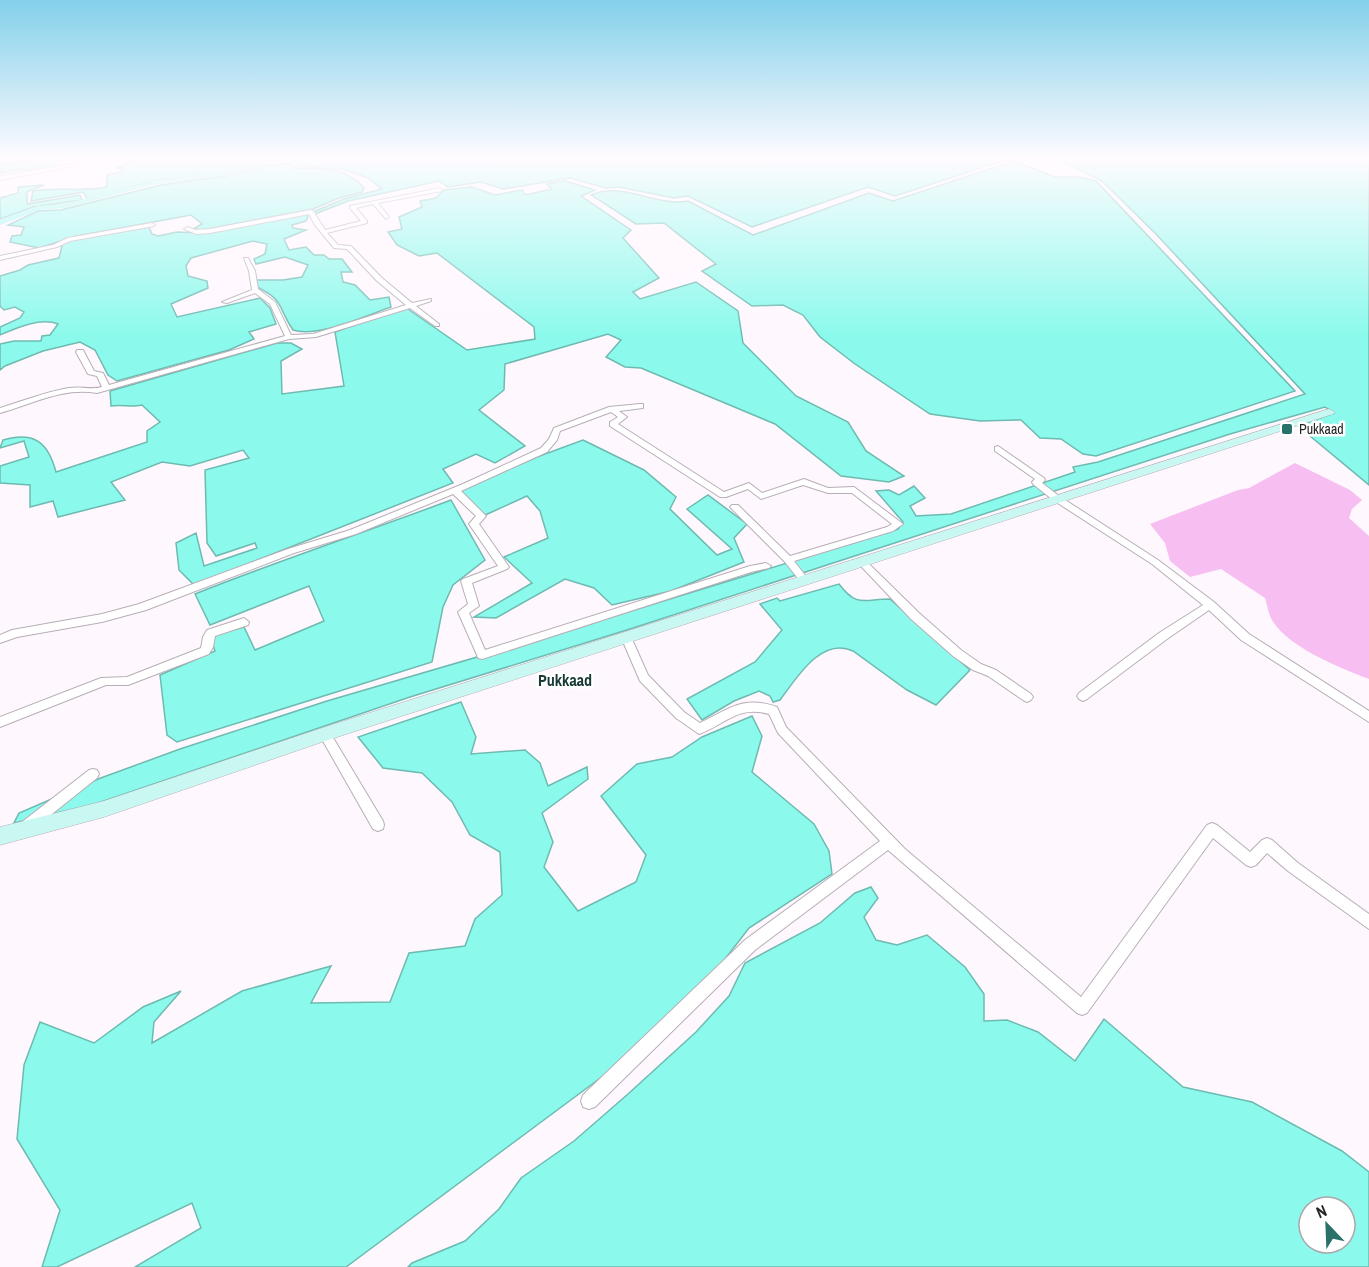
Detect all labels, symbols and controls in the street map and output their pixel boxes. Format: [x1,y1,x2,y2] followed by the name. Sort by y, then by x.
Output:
[1299,420,1344,438] place label: Pukkaad
[1280,422,1294,436] marker: Pukkaad
[538,669,592,691] district label: Pukkaad
[1297,1195,1357,1255] north arrow
[1312,1199,1330,1223] text: N

